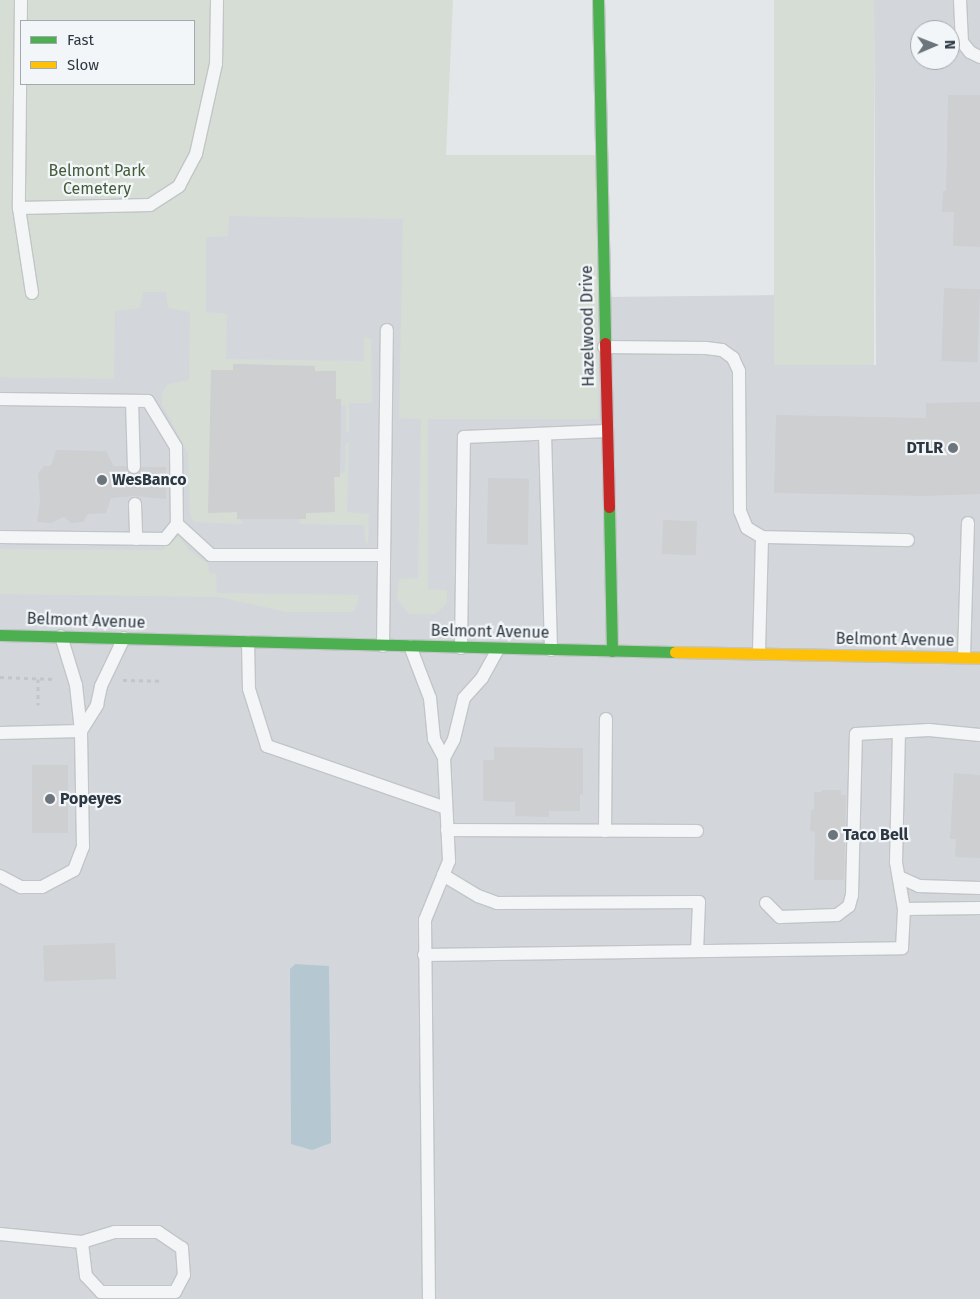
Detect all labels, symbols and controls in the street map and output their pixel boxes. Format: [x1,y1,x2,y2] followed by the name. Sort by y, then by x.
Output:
[20,20,195,85] legend
[910,20,960,70] north arrow
[67,31,94,49] text: Fast
[941,40,958,50] text: N
[67,56,99,74] text: Slow
[48,161,146,199] park label: Belmont Park Cemetery
[577,265,599,387] street label: Hazelwood Drive
[906,438,943,458] place label: DTLR
[947,442,959,454] marker: DTLR
[112,470,187,490] place label: WesBanco
[96,474,108,486] marker: WesBanco
[26,609,146,633] street label: Belmont Avenue
[430,621,550,643] street label: Belmont Avenue
[835,629,955,651] street label: Belmont Avenue
[60,789,121,809] place label: Popeyes
[44,793,56,805] marker: Popeyes
[843,825,908,845] place label: Taco Bell
[827,829,839,841] marker: Taco Bell

